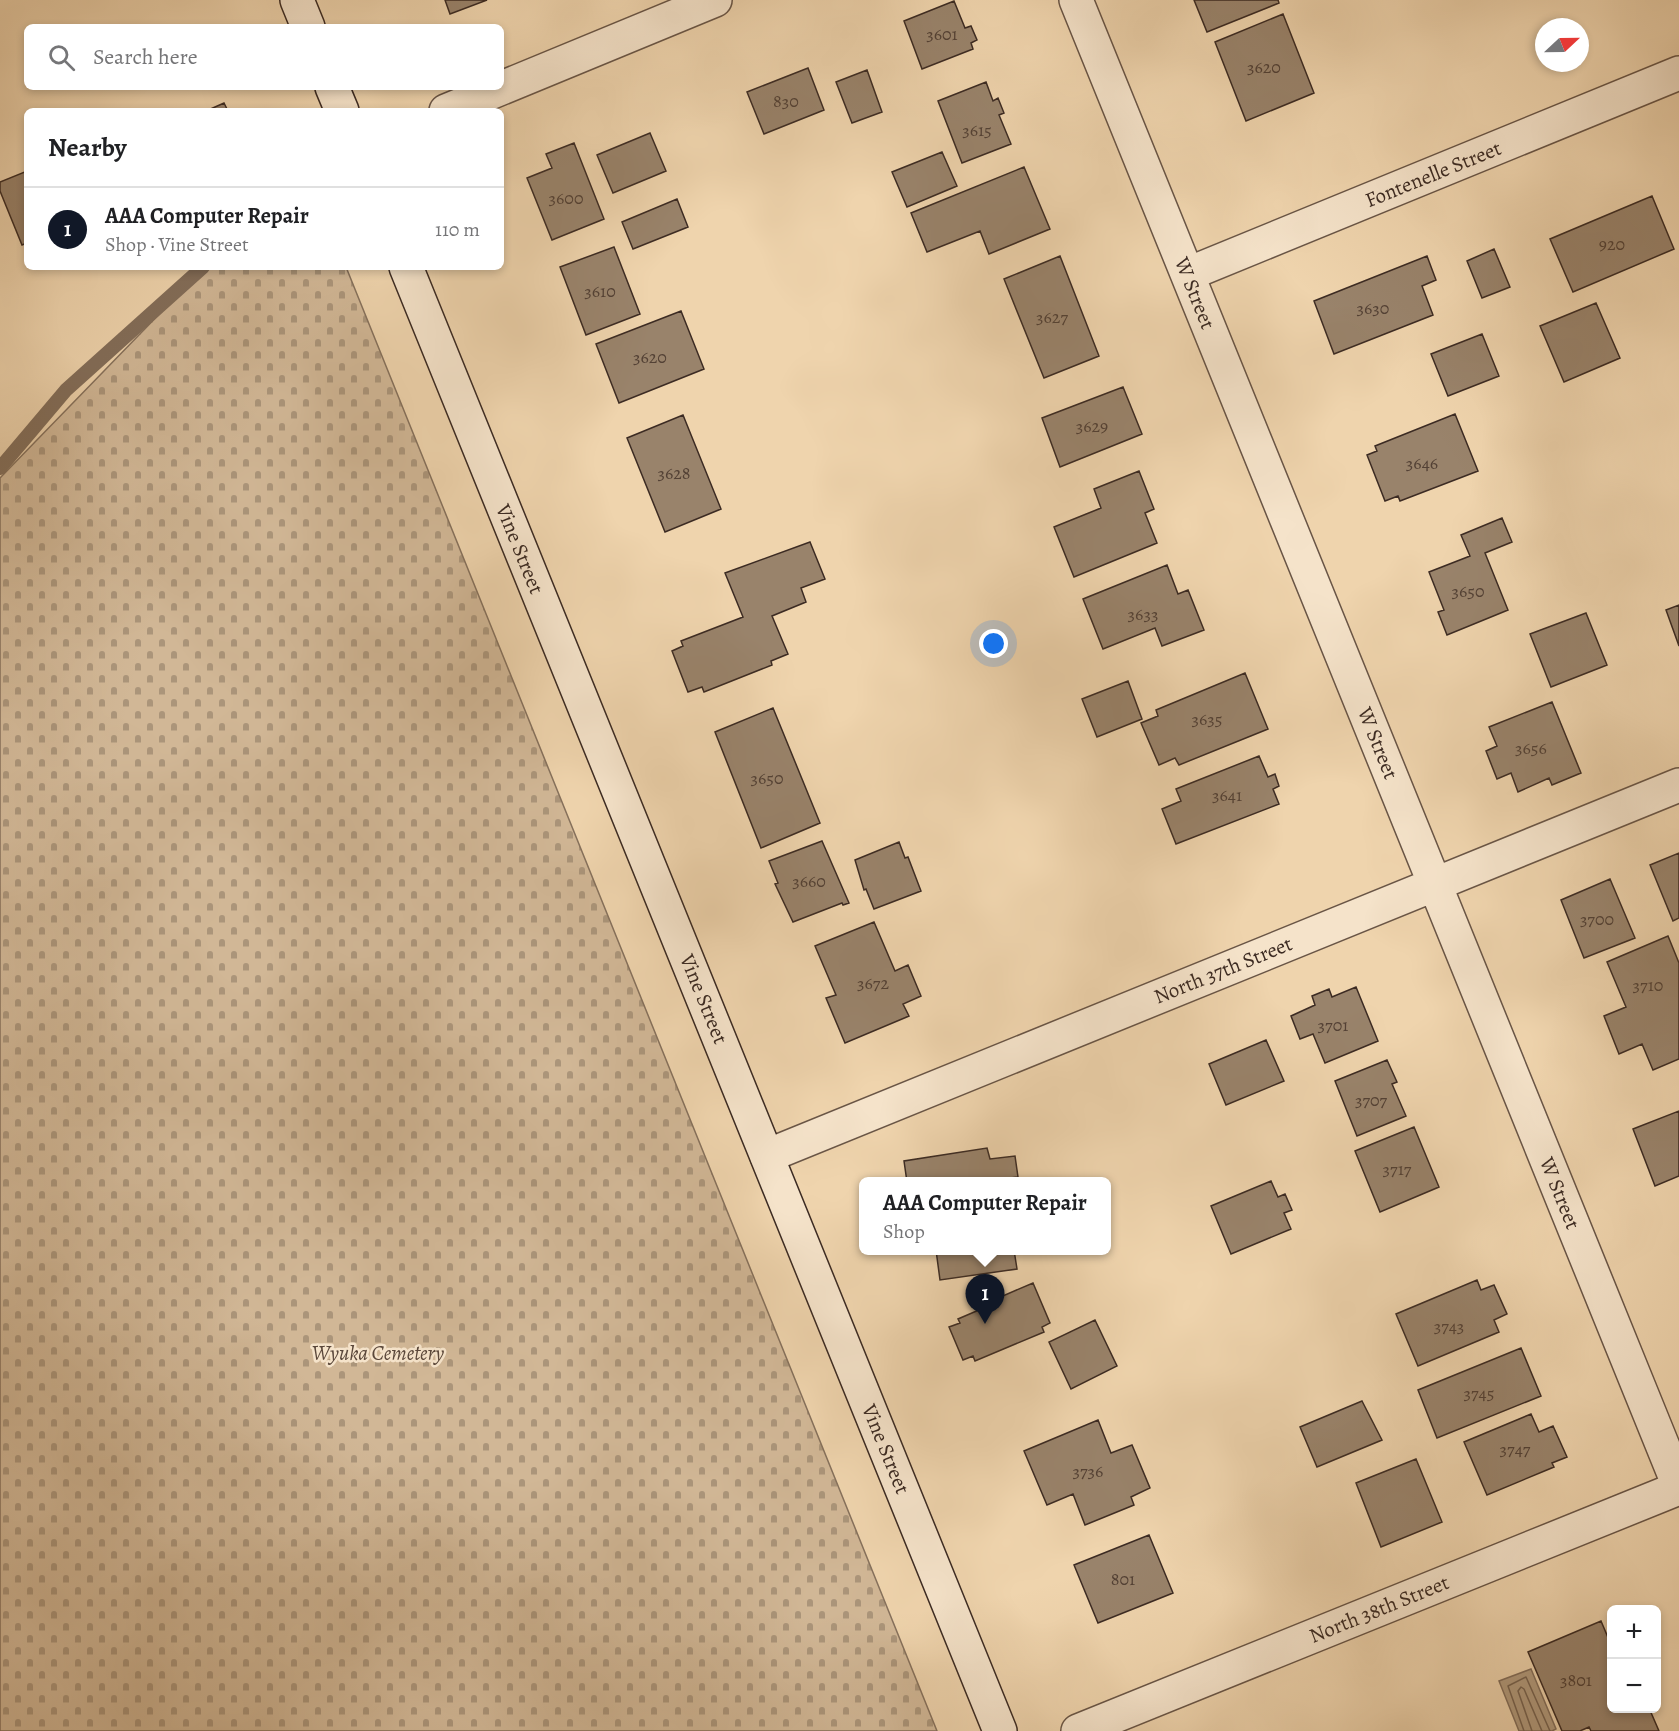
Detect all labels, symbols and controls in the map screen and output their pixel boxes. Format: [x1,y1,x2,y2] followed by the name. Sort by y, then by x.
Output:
[1535,18,1589,72] north arrow
[926,22,958,46] house number: 3601
[24,24,504,90] search box
[45,41,78,74] icon: search
[93,42,198,72] text: Search here
[1247,55,1281,79] house number: 3620
[773,89,799,113] house number: 830
[962,118,992,142] house number: 3615
[48,130,127,165] text: Nearby
[1361,134,1505,214] street label: Fontenelle Street
[549,186,584,210] house number: 3600
[105,201,309,231] text: AAA Computer Repair
[64,216,71,243] text: 1
[435,216,480,243] text: 110 m
[105,231,249,258] text: Shop · Vine Street
[1599,232,1625,256] house number: 920
[1168,252,1222,333] street label: W Street
[584,279,616,303] house number: 3610
[1357,296,1389,320] house number: 3630
[1036,305,1068,329] house number: 3627
[633,345,667,369] house number: 3620
[1076,414,1108,438] house number: 3629
[1406,451,1438,475] house number: 3646
[657,461,691,485] house number: 3628
[489,499,551,598] street label: Vine Street
[1451,579,1485,603] house number: 3650
[1128,602,1158,626] house number: 3633
[979,629,1008,658] your location
[1351,702,1405,783] street label: W Street
[1191,707,1223,731] house number: 3635
[1515,736,1547,760] house number: 3656
[750,766,784,790] house number: 3650
[1212,783,1242,807] house number: 3641
[792,869,826,893] house number: 3660
[1580,907,1614,931] house number: 3700
[1150,929,1296,1011] street label: North 37th Street
[673,949,735,1048] street label: Vine Street
[857,971,889,995] house number: 3672
[1633,973,1663,997] house number: 3710
[1318,1013,1348,1037] house number: 3701
[1355,1088,1388,1112] house number: 3707
[1533,1152,1587,1233] street label: W Street
[1383,1157,1412,1181] house number: 3717
[859,1177,1111,1255] popup
[883,1188,1087,1218] text: AAA Computer Repair
[883,1218,925,1245] text: Shop
[966,1274,1004,1324] pin: 1
[1434,1314,1464,1338] house number: 3743
[312,1339,444,1367] park label: Wyuka Cemetery
[1464,1381,1494,1405] house number: 3745
[855,1399,917,1498] street label: Vine Street
[1500,1437,1531,1461] house number: 3747
[1073,1459,1103,1483] house number: 3736
[1111,1567,1135,1591] house number: 801
[1305,1568,1453,1650] street label: North 38th Street
[1607,1605,1661,1713] map controls
[1607,1605,1661,1659] button: +
[1607,1659,1661,1713] button: −
[1560,1668,1592,1692] house number: 3801

